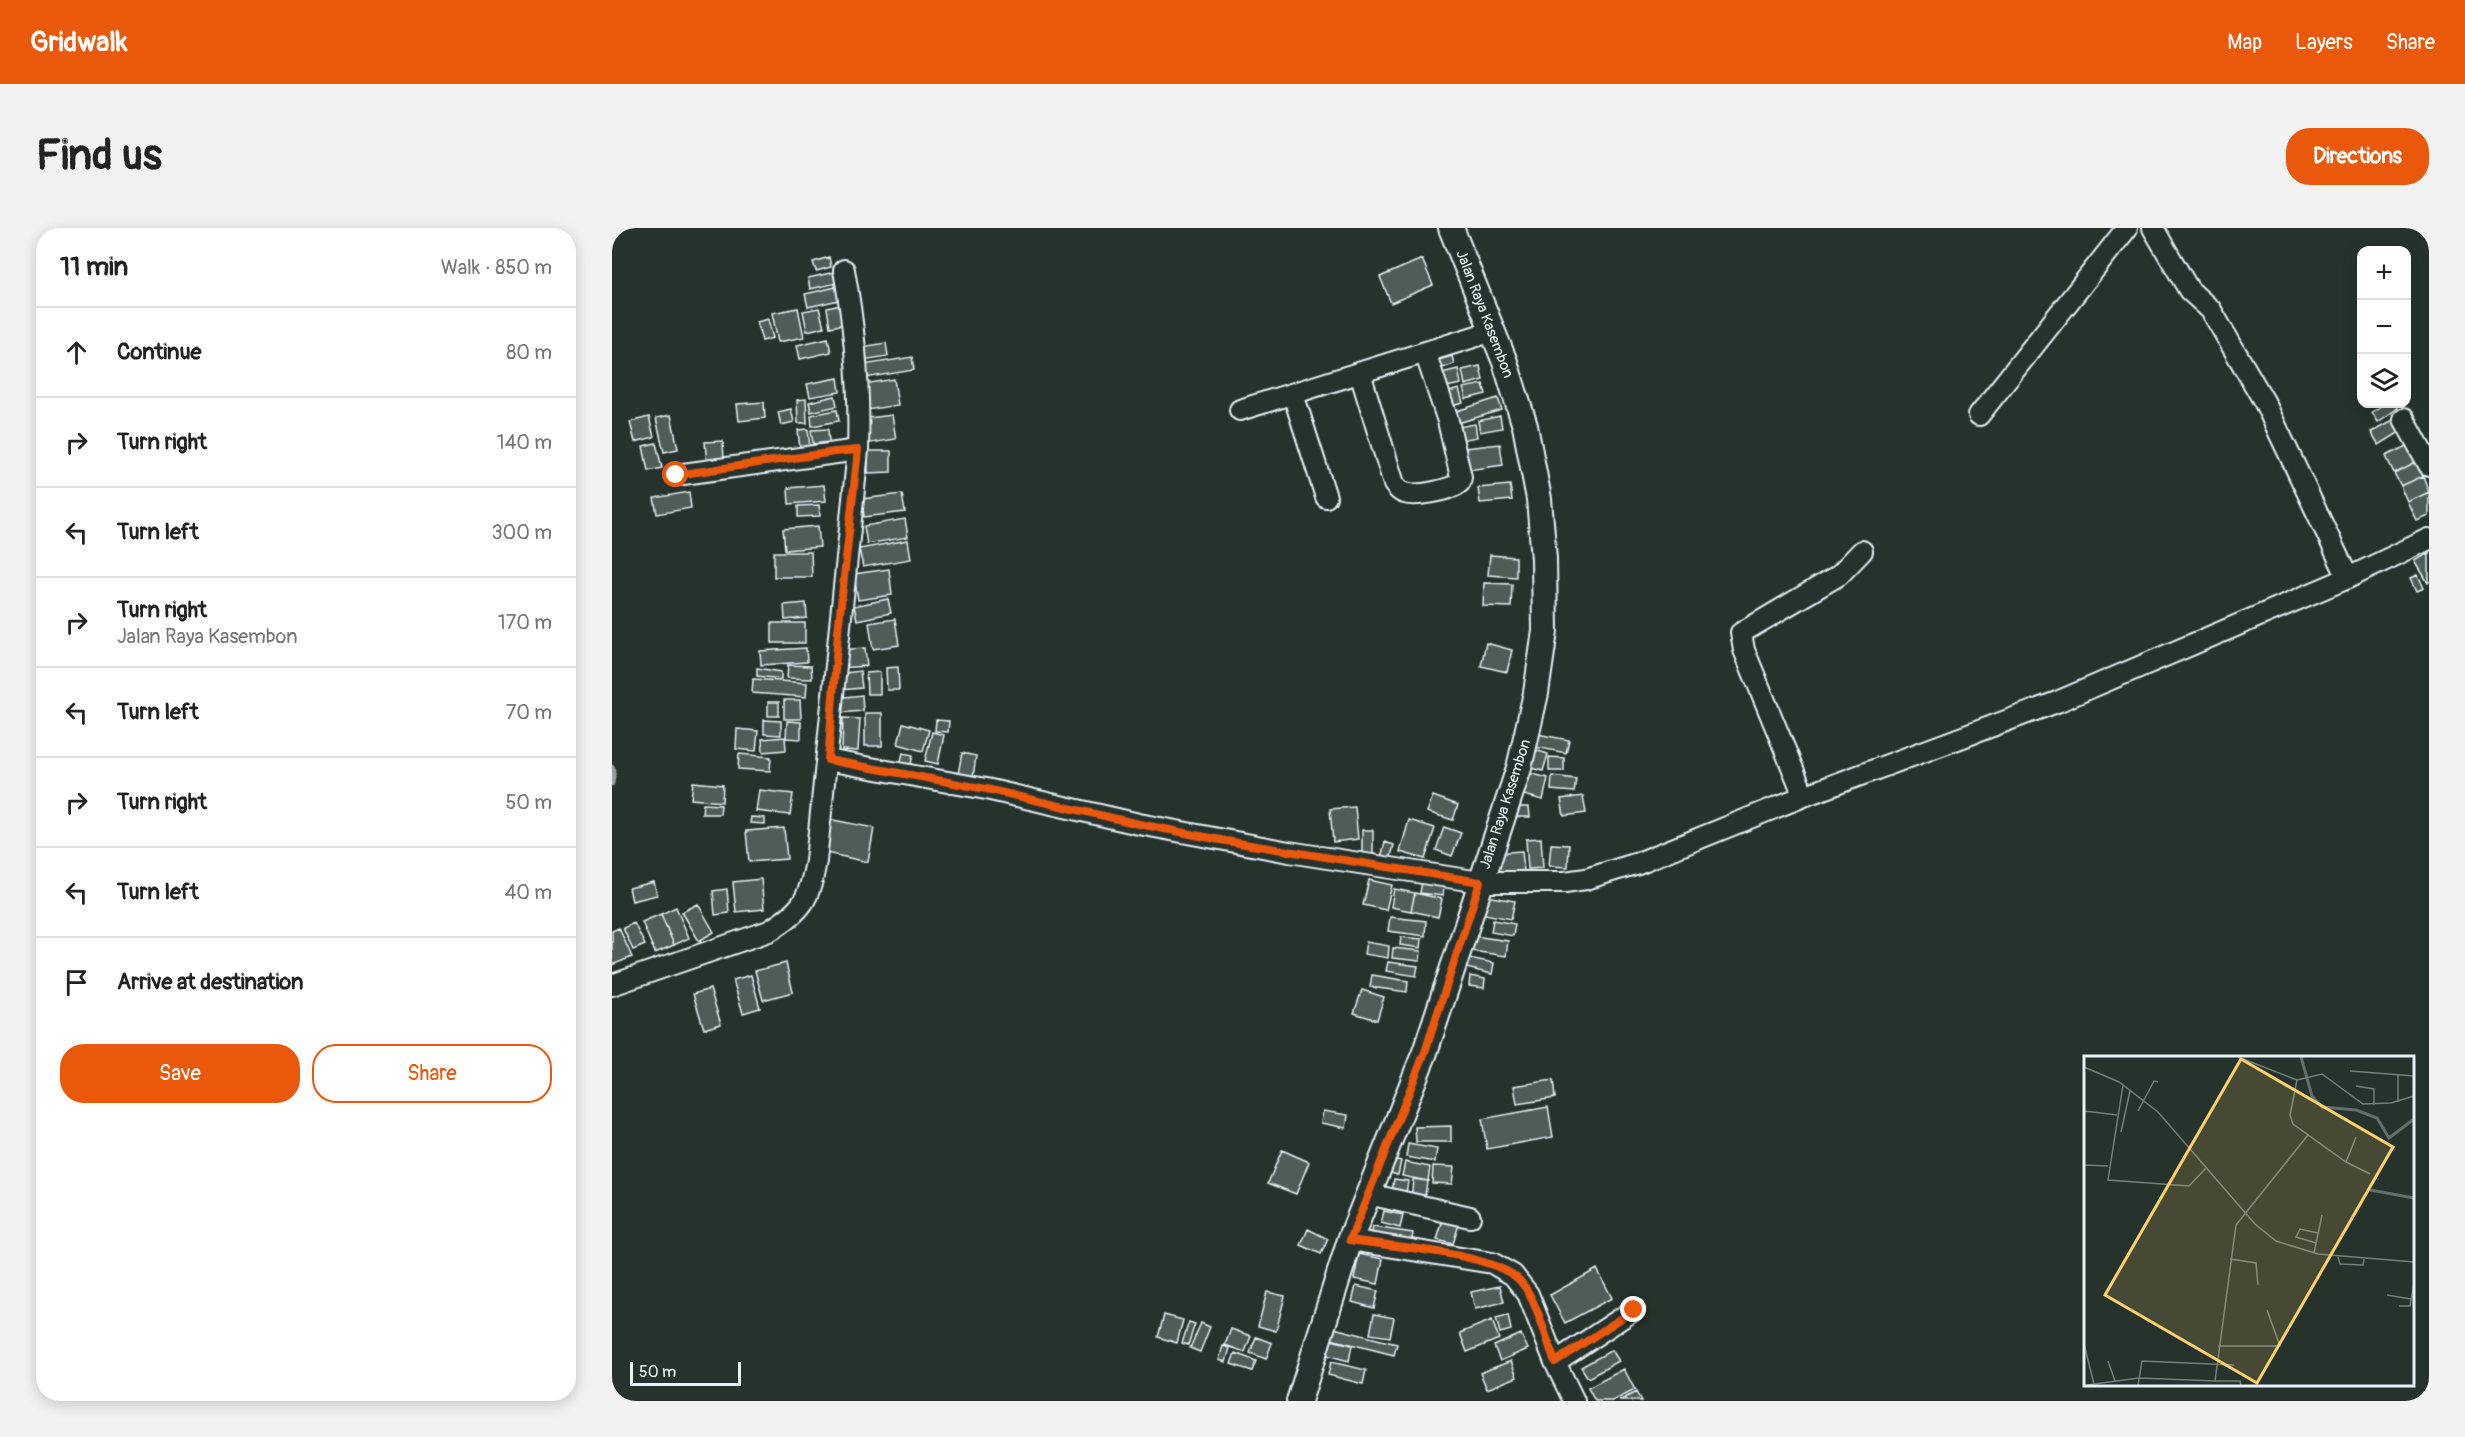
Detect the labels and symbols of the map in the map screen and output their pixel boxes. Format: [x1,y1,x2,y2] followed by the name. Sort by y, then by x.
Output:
[1451,248,1518,381] street label: Jalan Raya Kasembon
[662,461,688,487] route start
[1476,737,1535,871] street label: Jalan Raya Kasembon
[2084,1056,2414,1386] inset map
[1620,1296,1646,1322] route end
[630,1359,741,1386] scale bar

